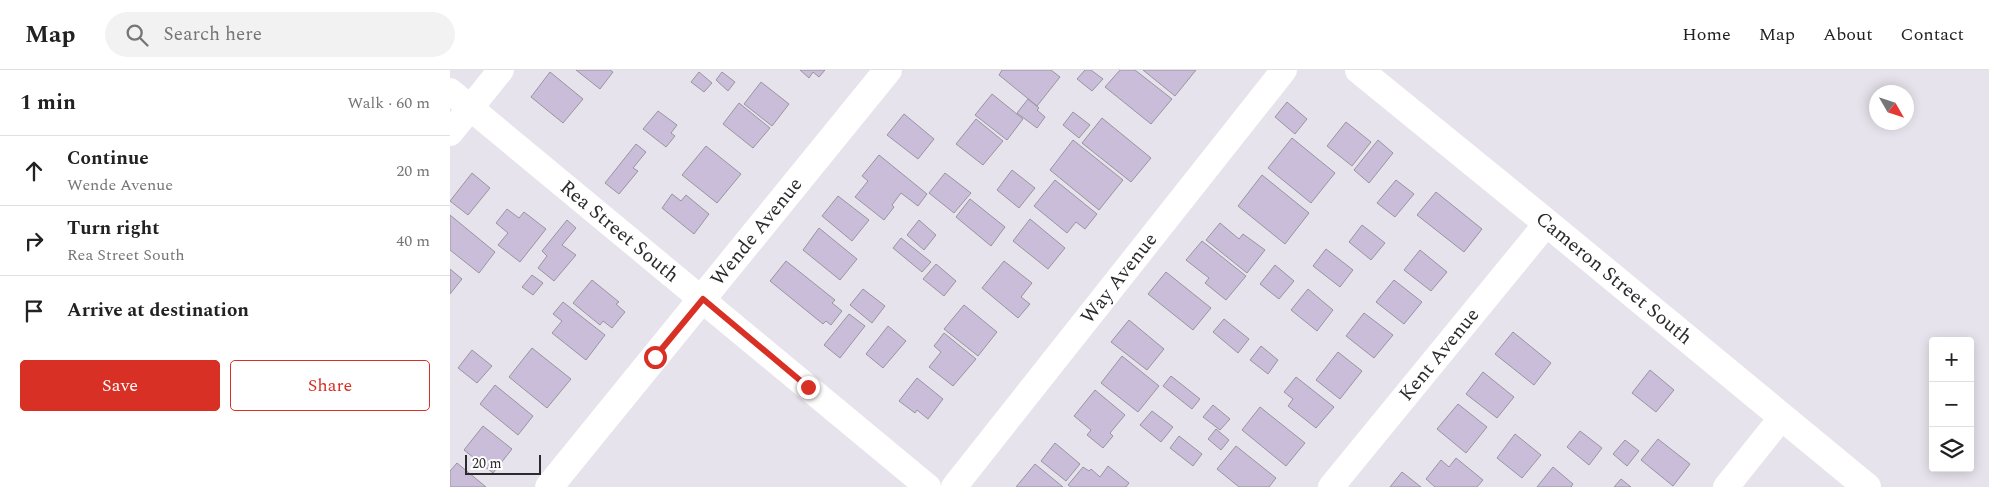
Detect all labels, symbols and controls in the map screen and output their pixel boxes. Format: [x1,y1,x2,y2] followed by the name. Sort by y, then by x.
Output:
[105,12,455,57] search box
[25,17,75,53] text: Map
[163,20,262,49] text: Search here
[123,21,151,49] icon: search
[1682,21,1731,48] text: Home
[1759,21,1795,48] text: Map
[1823,21,1873,48] text: About
[1901,21,1964,48] text: Contact
[1869,85,1914,130] north arrow
[20,87,76,119] text: 1 min
[347,91,430,115] text: Walk · 60 m
[67,144,149,173] text: Continue
[20,157,48,185] icon: ahead
[396,159,430,183] text: 20 m
[703,171,810,293] street label: Wende Avenue
[67,173,173,197] text: Wende Avenue
[553,173,686,290] street label: Rea Street South
[1529,204,1699,352] street label: Cameron Street South
[67,214,160,243] text: Turn right
[1073,226,1165,331] street label: Way Avenue
[20,227,48,255] icon: right
[396,229,430,253] text: 40 m
[67,243,185,267] text: Rea Street South
[67,296,249,325] text: Arrive at destination
[20,297,48,325] icon: arrive
[1392,301,1487,408] street label: Kent Avenue
[1929,337,1974,472] map controls
[1929,337,1974,382] button: +
[644,346,667,369] route start
[20,360,220,411] button: Save
[230,360,430,411] button: Share
[797,376,820,399] route end
[1929,382,1974,427] button: −
[1929,427,1974,472] button: layers
[465,452,541,475] scale bar
[472,453,502,474] text: 20 m

